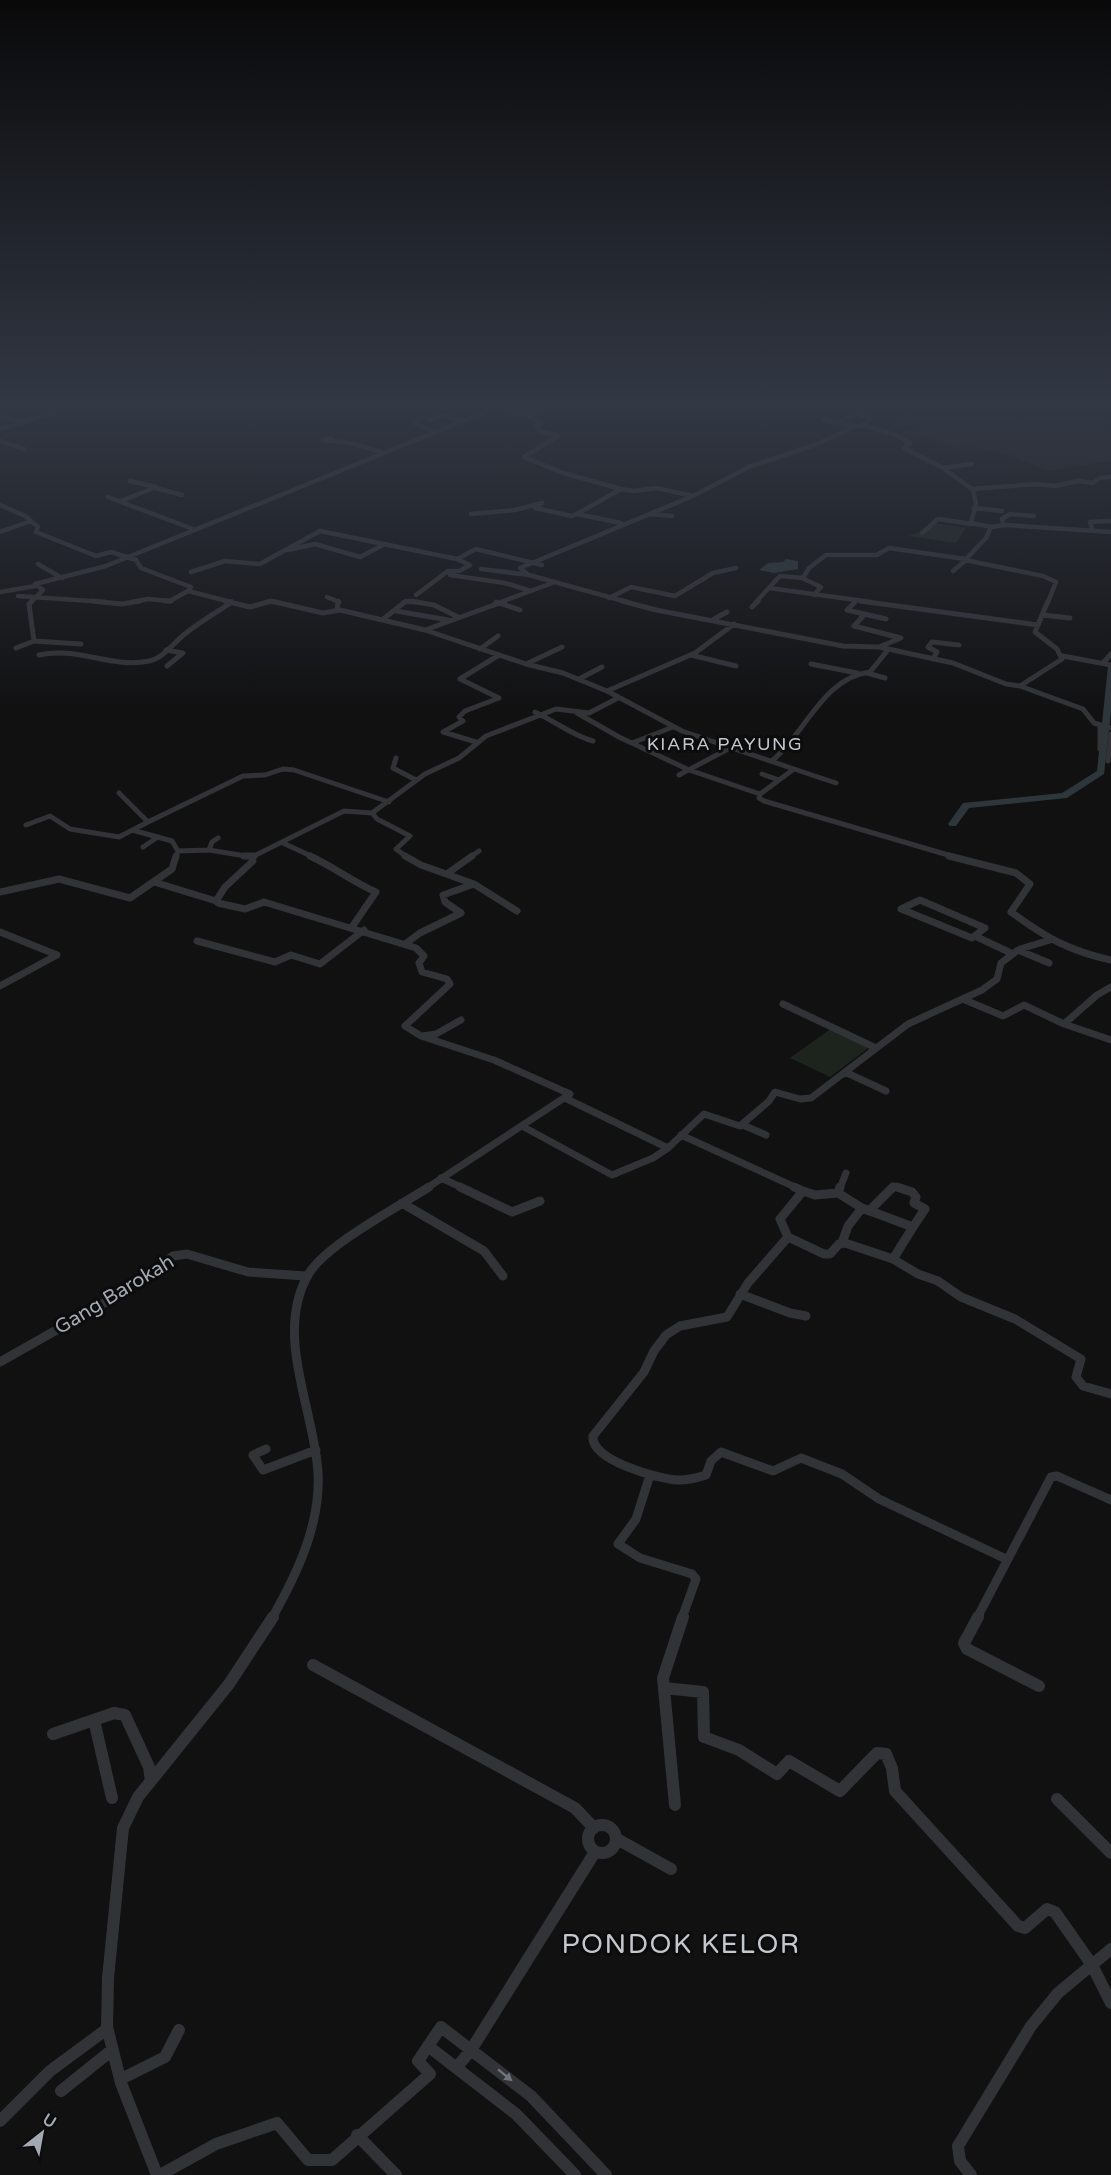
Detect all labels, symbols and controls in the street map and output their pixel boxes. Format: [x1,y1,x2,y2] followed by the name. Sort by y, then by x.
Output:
[647,733,803,755] district label: KIARA PAYUNG
[50,1250,179,1340] street label: Gang Barokah
[561,1928,801,1961] district label: PONDOK KELOR
[497,2068,513,2081] one-way arrow
[12,2103,72,2163] north arrow
[39,2109,60,2133] text: U

